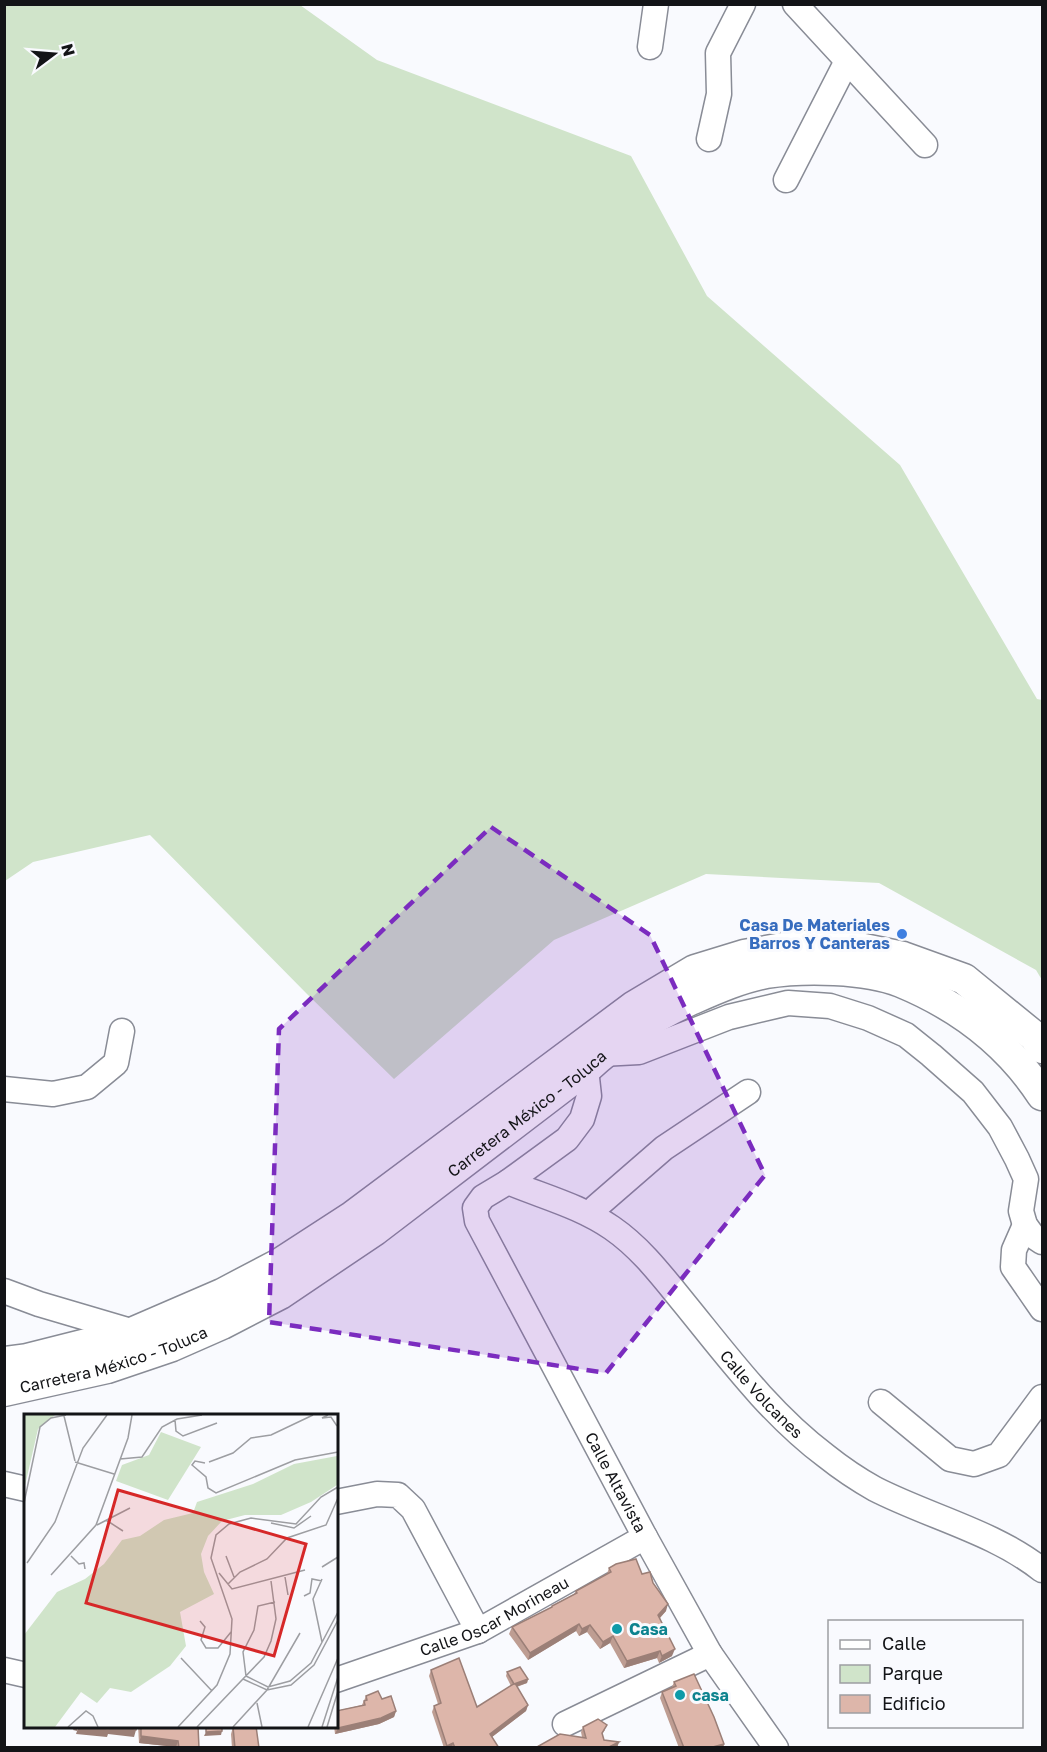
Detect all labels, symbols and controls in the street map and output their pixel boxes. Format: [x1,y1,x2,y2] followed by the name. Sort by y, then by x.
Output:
[24,24,84,84] north arrow
[57,41,80,58] text: N
[739,915,890,953] place label: Casa De Materiales Barros Y Canteras
[895,927,909,941] marker: Casa De Materiales Barros Y Canteras
[443,1046,610,1181] street label: Carretera México - Toluca
[18,1322,210,1397] street label: Carretera México - Toluca
[716,1346,807,1442] street label: Calle Volcanes
[24,1414,338,1728] inset map
[581,1429,651,1536] street label: Calle Altavista
[417,1572,572,1660] street label: Calle Oscar Morineau
[629,1619,668,1639] place label: Casa
[828,1620,1023,1728] legend
[610,1622,624,1636] marker: Casa
[882,1632,926,1654] text: Calle
[882,1662,943,1684] text: Parque
[692,1685,729,1705] place label: casa
[673,1688,687,1702] marker: casa
[882,1692,946,1714] text: Edificio

